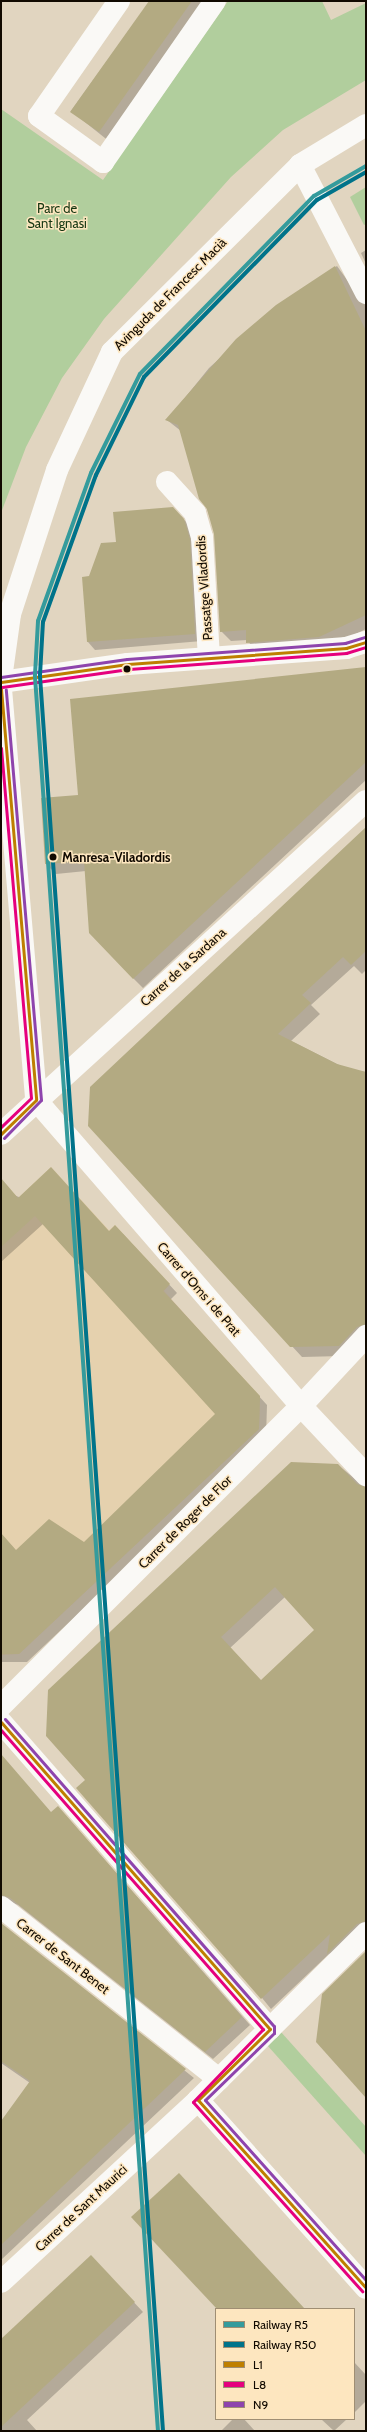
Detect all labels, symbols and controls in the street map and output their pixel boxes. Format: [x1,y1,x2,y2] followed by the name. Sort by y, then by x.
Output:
[27,201,87,232] park label: Parc de Sant Ignasi
[111,235,229,353] street label: Avinguda de Francesc Macià
[193,535,215,641] street label: Passatge Viladordis
[122,664,132,674] unlabelled marker
[62,849,170,865] place label: Manresa-Viladordis
[47,851,59,863] marker: Manresa-Viladordis
[137,924,229,1010] street label: Carrer de la Sardana
[154,1239,244,1339] street label: Carrer d'Oms i de Prat
[135,1472,235,1572] street label: Carrer de Roger de Flor
[13,1915,113,1997] street label: Carrer de Sant Benet
[32,2161,130,2255] street label: Carrer de Sant Maurici
[215,2308,355,2420] legend
[253,2317,308,2332] text: Railway R5
[253,2337,316,2352] text: Railway R50
[253,2357,263,2372] text: L1
[253,2377,266,2392] text: L8
[253,2397,268,2412] text: N9

